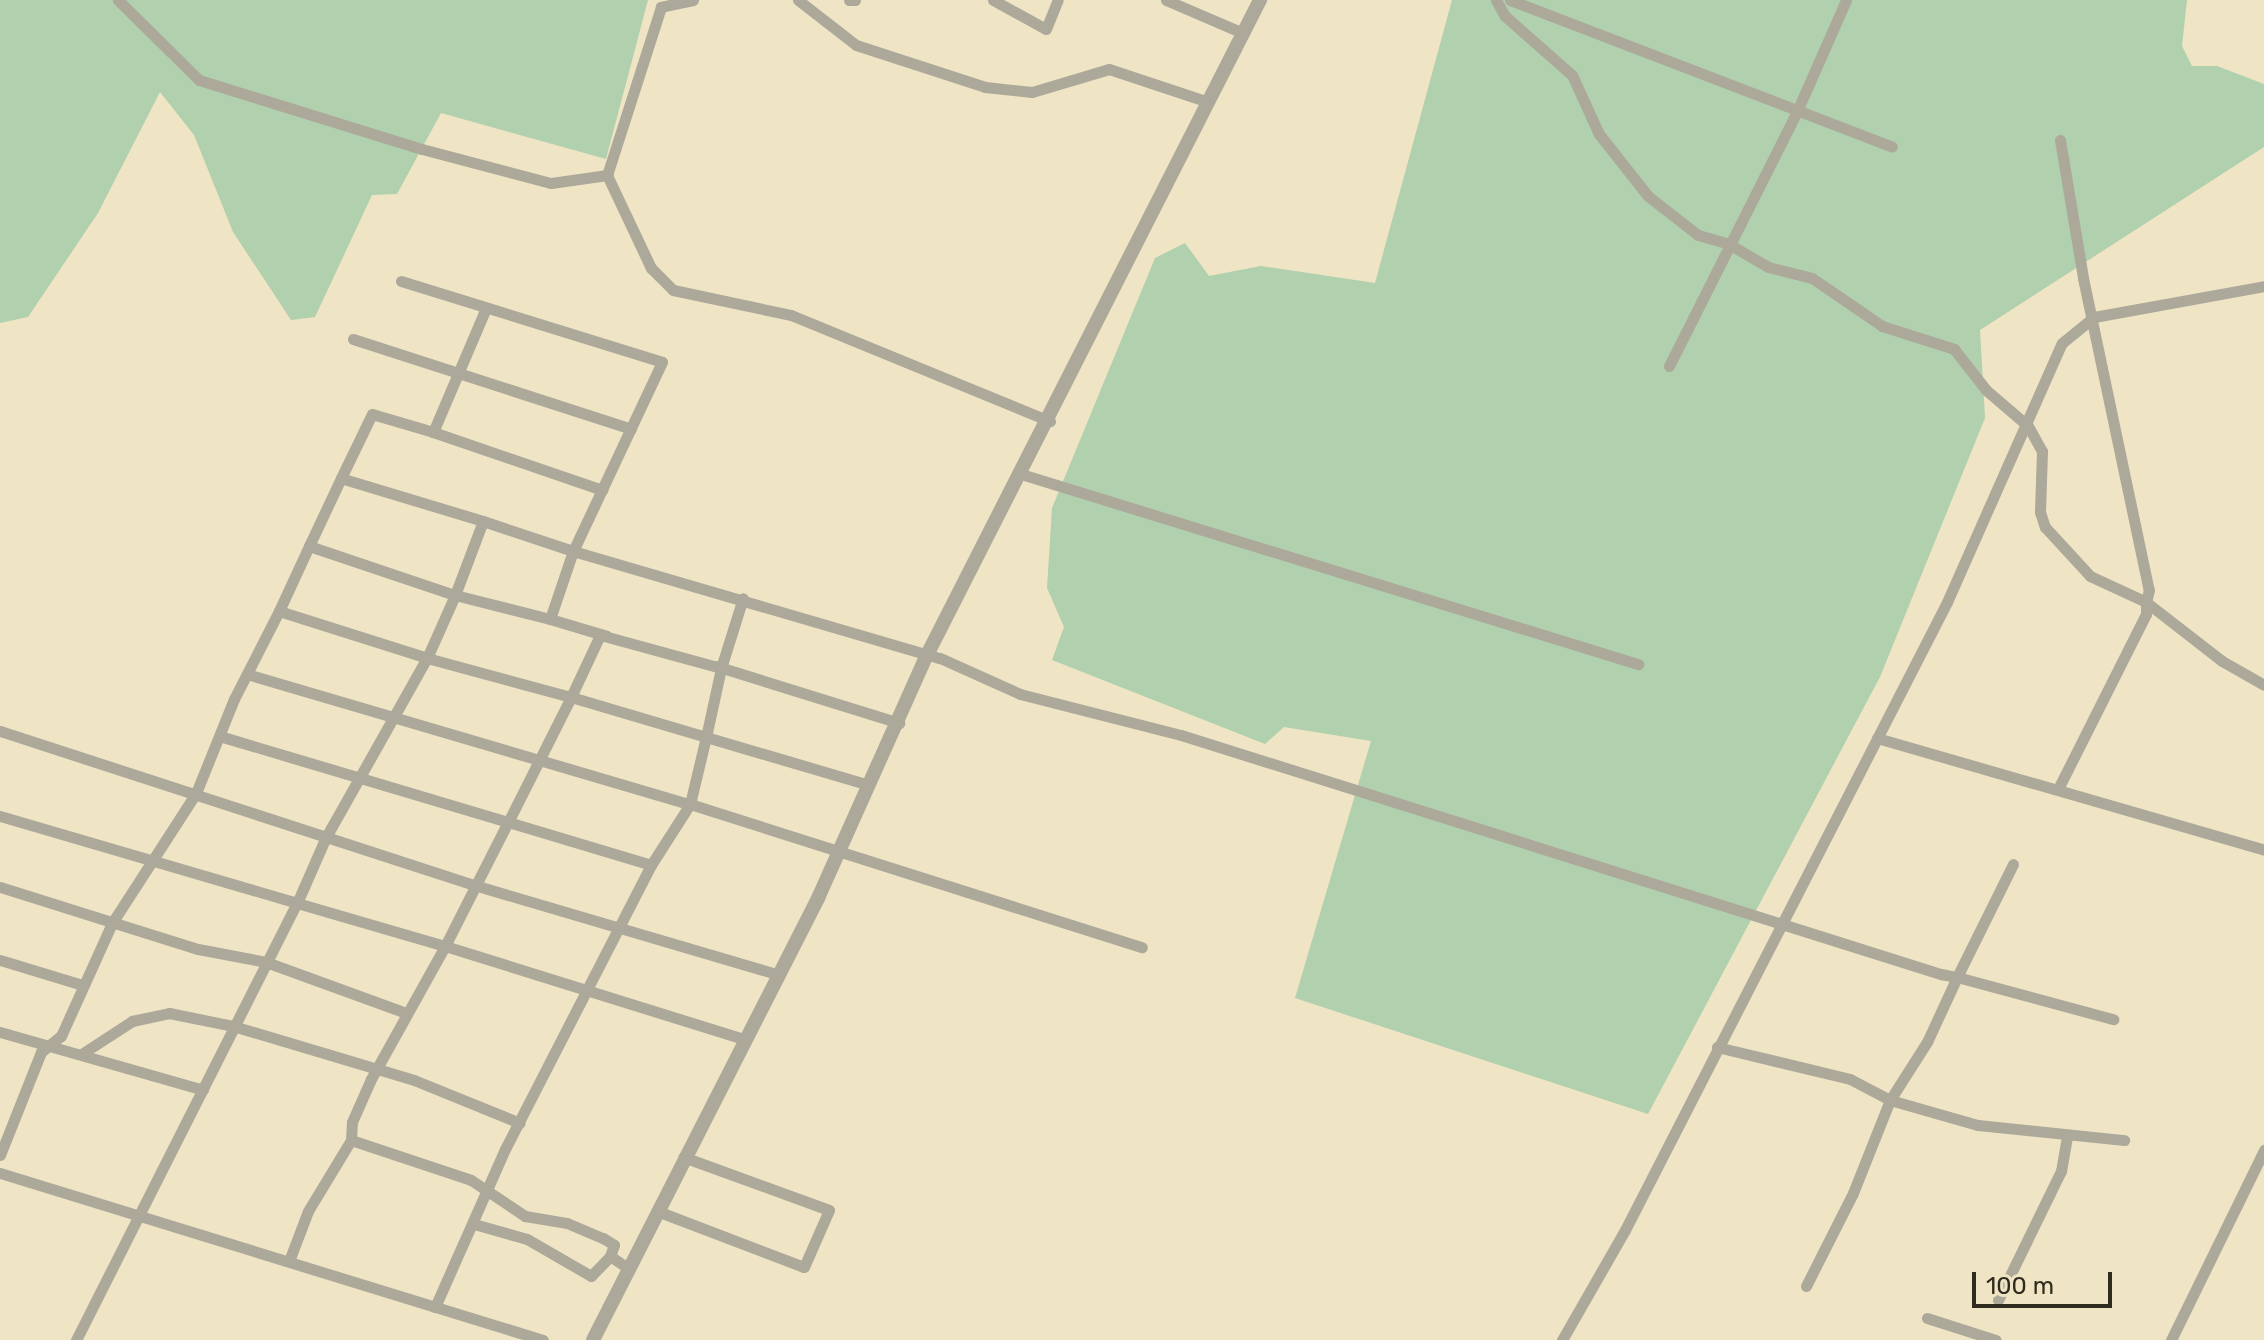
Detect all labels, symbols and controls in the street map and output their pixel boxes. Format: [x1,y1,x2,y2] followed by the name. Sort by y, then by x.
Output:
[1976,1256,2116,1306] scale bar
[1986,1272,2054,1300] text: 100 m

